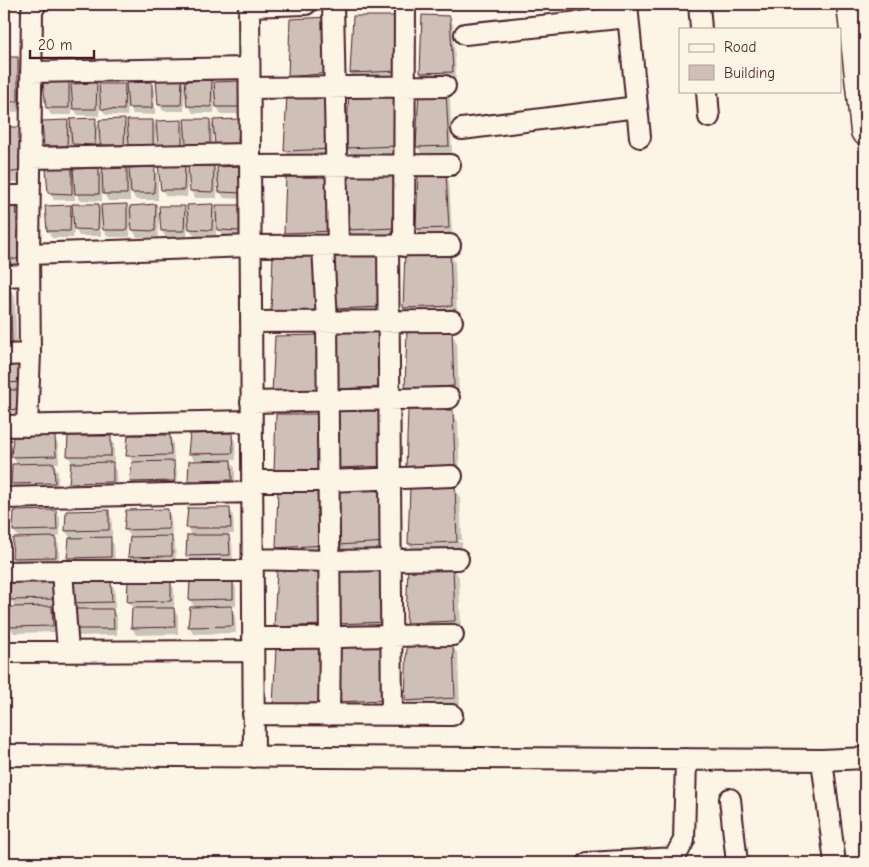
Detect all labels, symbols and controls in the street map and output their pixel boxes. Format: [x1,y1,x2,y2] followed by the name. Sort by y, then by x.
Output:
[30,28,94,60] scale bar
[679,28,842,92] legend
[38,36,72,54] text: 20 m
[724,38,756,56] text: Road
[724,64,775,82] text: Building

